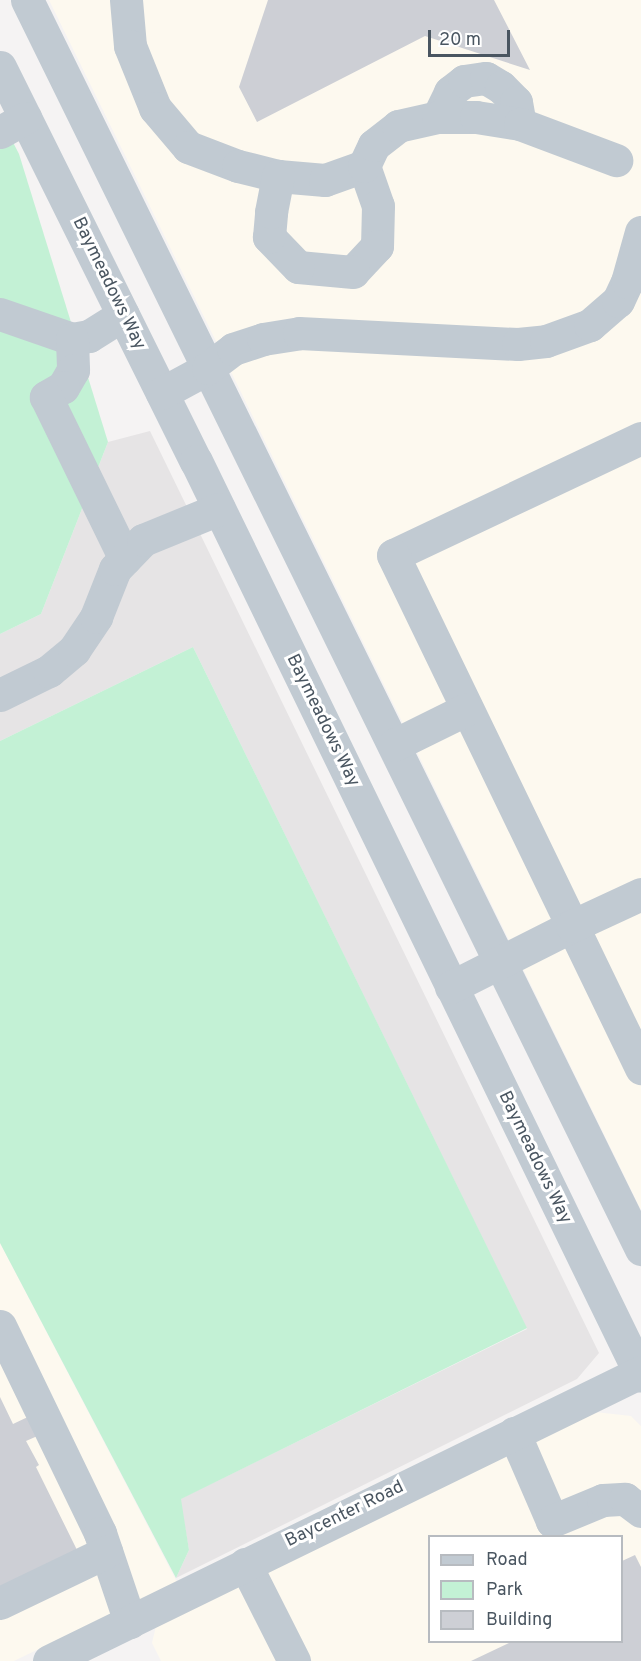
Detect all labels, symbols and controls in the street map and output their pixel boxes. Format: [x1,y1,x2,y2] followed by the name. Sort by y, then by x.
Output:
[431,18,514,56] scale bar
[439,29,481,52] text: 20 m
[67,214,149,354] street label: Baymeadows Way
[281,651,363,791] street label: Baymeadows Way
[493,1088,575,1228] street label: Baymeadows Way
[282,1477,408,1553] street label: Baycenter Road
[428,1535,623,1643] legend
[486,1549,528,1572] text: Road
[486,1579,523,1602] text: Park
[486,1609,552,1632] text: Building

